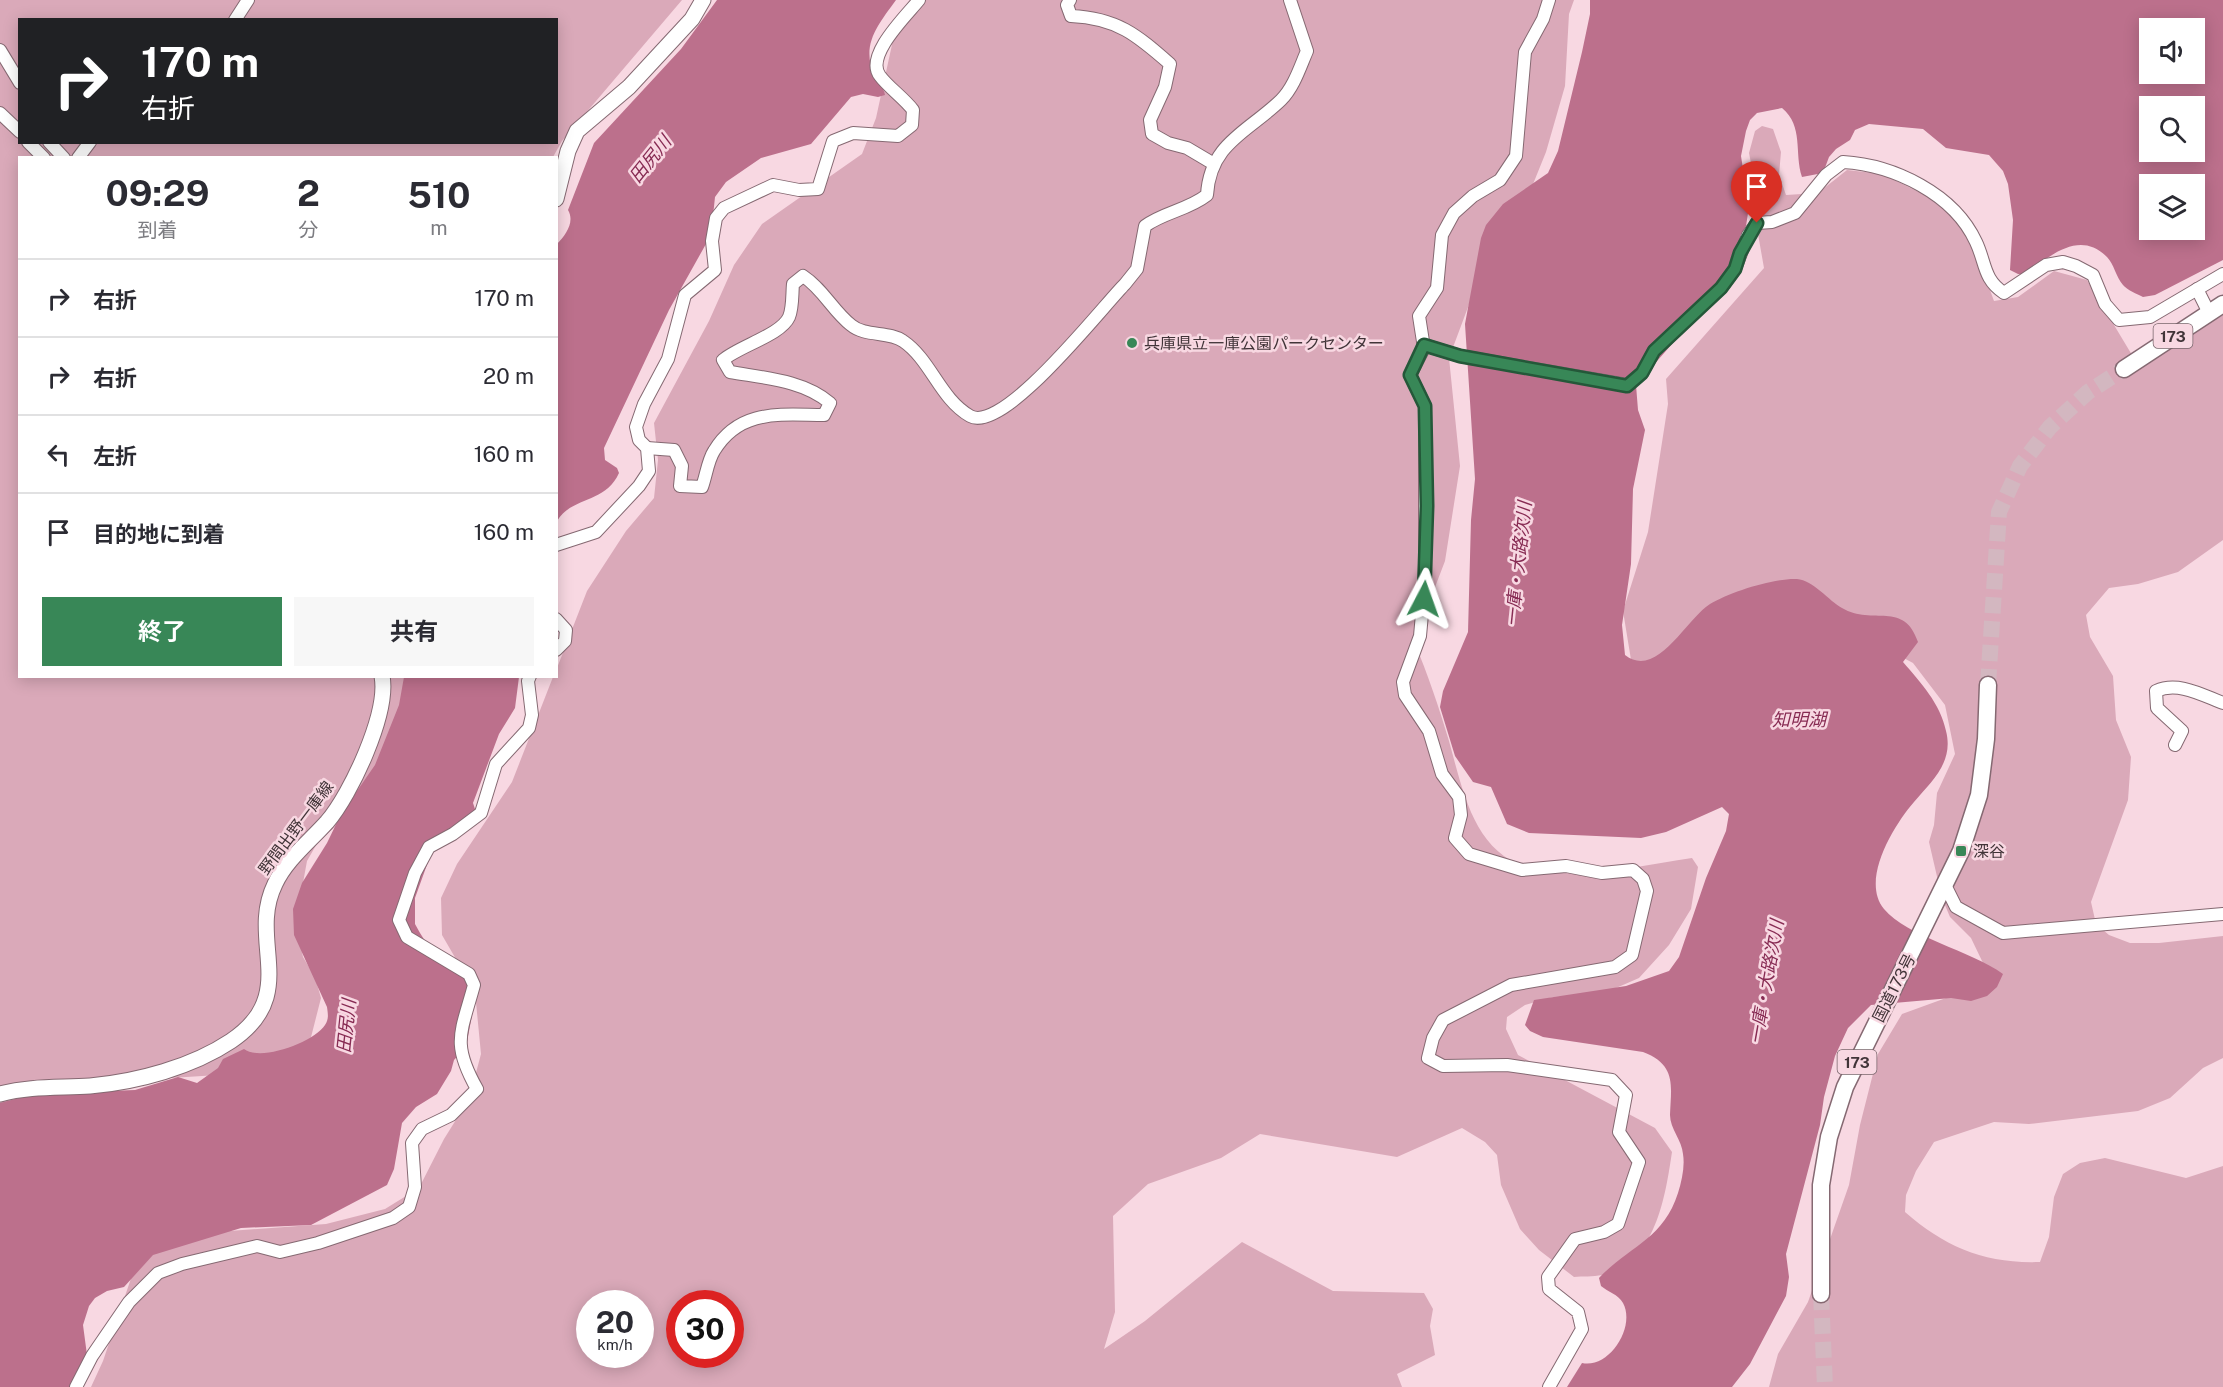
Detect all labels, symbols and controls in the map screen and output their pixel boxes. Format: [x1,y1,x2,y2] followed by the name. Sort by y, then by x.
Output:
[2139,18,2205,240] map controls
[2139,18,2205,84] button: sound
[141,37,259,86] text: 170 m
[42,42,120,120] icon: right
[141,92,195,124] text: 右折
[2139,96,2205,162] button: search
[625,130,676,187] water label: 田尻川
[1731,161,1782,223] pin
[1740,170,1773,203] icon: arrive
[106,172,209,214] text: 09:29
[297,172,320,214] text: 2
[407,174,470,216] text: 510
[2139,174,2205,240] button: layers
[430,216,448,240] text: m
[138,218,178,242] text: 到着
[298,218,318,242] text: 分
[42,282,75,315] icon: right
[474,285,534,311] text: 170 m
[93,287,137,313] text: 右折
[2154,324,2192,348] road number: 173
[1144,334,1384,353] place label: 兵庫県立一庫公園パークセンター
[1125,336,1139,350] marker: 兵庫県立一庫公園パークセンター
[42,360,75,393] icon: right
[483,363,534,389] text: 20 m
[93,365,137,391] text: 右折
[42,438,75,471] icon: left
[474,441,534,467] text: 160 m
[93,443,137,469] text: 左折
[1501,498,1535,628] water label: 一庫・大路次川
[42,516,75,549] icon: arrive
[474,519,534,545] text: 160 m
[93,521,225,547] text: 目的地に到着
[1392,567,1456,631] position arrow
[42,597,282,666] button: 終了
[294,597,534,666] button: 共有
[1772,709,1829,730] water label: 知明湖
[255,778,337,878] street label: 野間出野一庫線
[1973,842,2005,861] place label: 深谷
[1954,844,1968,858] marker: 深谷
[1745,916,1788,1046] water label: 一庫・大路次川
[1869,951,1919,1025] street label: 国道173号
[333,996,359,1054] water label: 田尻川
[1838,1050,1876,1074] road number: 173
[666,1290,744,1368] speed limit sign: 30
[596,1304,634,1340] text: 20
[597,1336,633,1353] text: km/h

